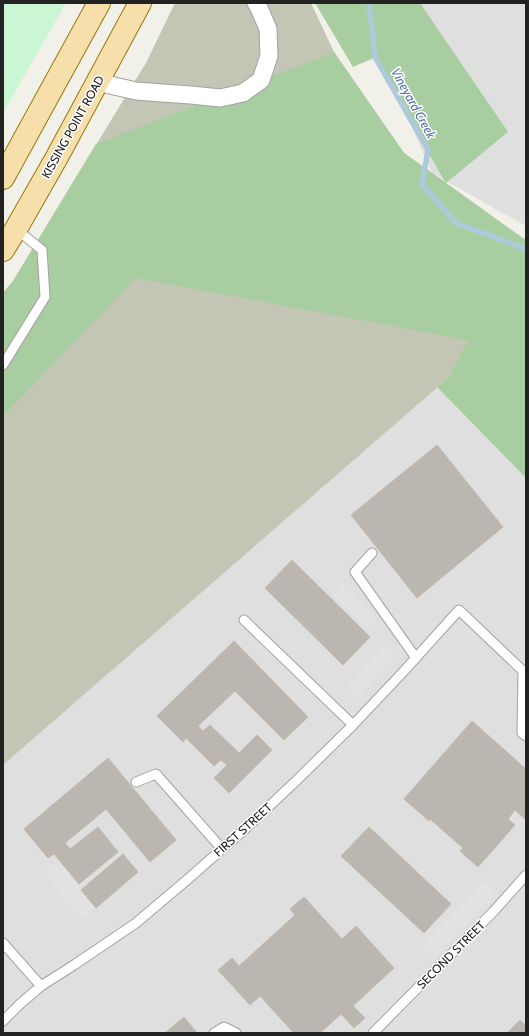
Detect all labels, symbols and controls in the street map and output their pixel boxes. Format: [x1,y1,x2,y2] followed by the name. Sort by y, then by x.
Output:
[388,65,440,141] water label: Vineyard Creek
[38,72,107,181] street label: KISSING POINT ROAD
[211,799,275,860] street label: FIRST STREET
[413,917,488,992] street label: SECOND STREET

